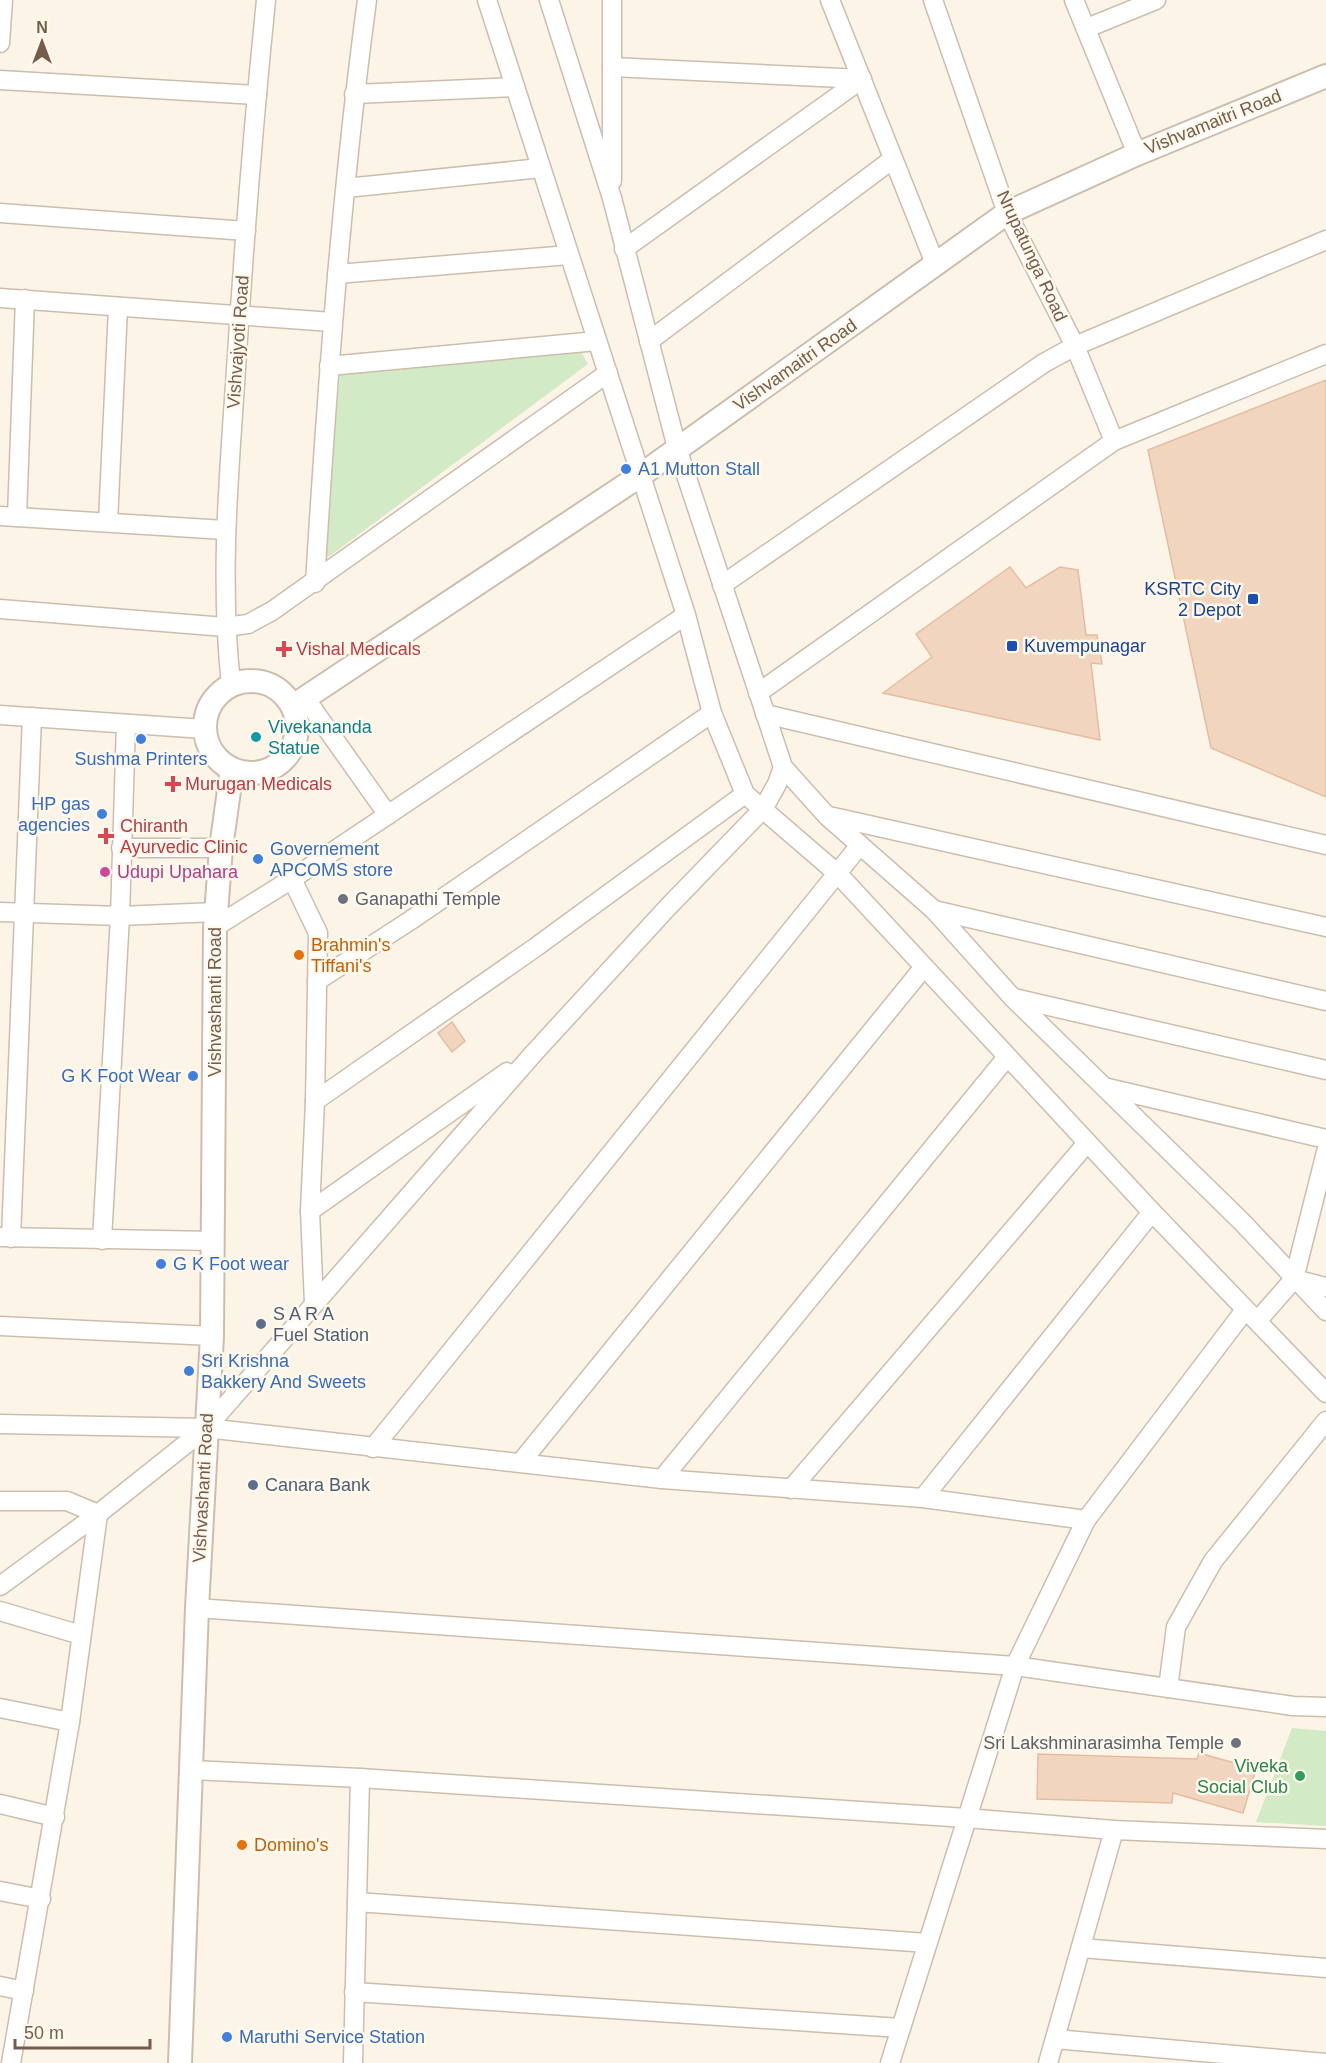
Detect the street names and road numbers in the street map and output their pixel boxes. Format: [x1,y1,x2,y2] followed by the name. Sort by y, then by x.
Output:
[1142,85,1284,159] street label: Vishvamaitri Road
[993,187,1071,325] street label: Nrupatunga Road
[223,275,253,409] street label: Vishvajyoti Road
[730,315,860,415] street label: Vishvamaitri Road
[205,927,225,1077] street label: Vishvashanti Road
[189,1413,217,1563] street label: Vishvashanti Road

